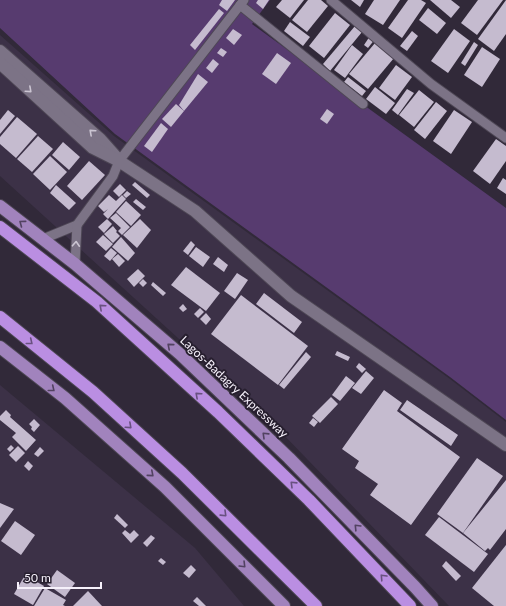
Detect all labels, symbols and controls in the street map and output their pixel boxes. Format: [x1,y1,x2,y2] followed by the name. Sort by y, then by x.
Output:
[24,85,32,92] one-way arrow
[89,130,97,137] one-way arrow
[19,220,26,227] one-way arrow
[71,241,80,247] one-way arrow
[99,304,107,312] one-way arrow
[177,333,292,441] street label: Lagos-Badagry Expressway
[26,337,33,344] one-way arrow
[167,344,175,351] one-way arrow
[48,384,55,391] one-way arrow
[196,392,203,399] one-way arrow
[125,421,132,428] one-way arrow
[262,432,270,440] one-way arrow
[146,469,153,476] one-way arrow
[290,481,298,489] one-way arrow
[219,510,227,517] one-way arrow
[354,524,362,532] one-way arrow
[238,560,246,568] one-way arrow
[18,564,101,590] scale bar
[24,570,51,585] text: 50 m
[381,574,388,582] one-way arrow

